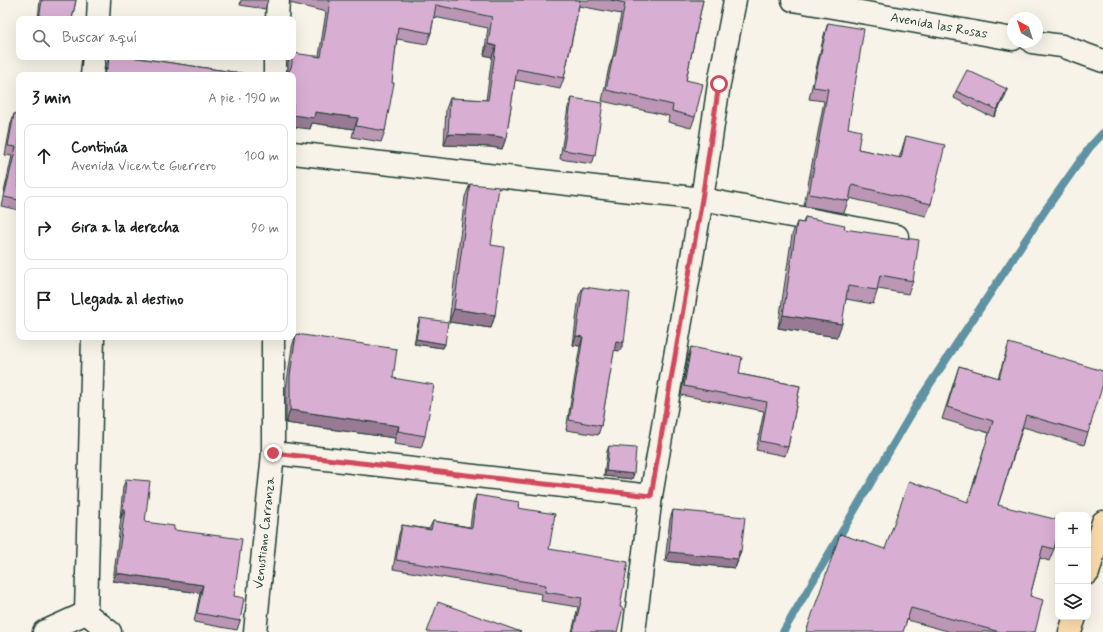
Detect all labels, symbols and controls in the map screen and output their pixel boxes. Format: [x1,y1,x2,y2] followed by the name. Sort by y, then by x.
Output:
[889,9,989,43] street label: Avenida las Rosas
[1007,12,1043,48] north arrow
[16,16,296,60] search box
[30,27,52,49] icon: search
[62,28,137,48] text: Buscar aquí
[710,75,728,93] route start
[32,87,71,109] text: 3 min
[208,90,280,107] text: A pie · 190 m
[71,138,128,158] text: Continúa
[33,145,55,167] icon: ahead
[244,148,279,165] text: 100 m
[71,158,216,175] text: Avenida Vicente Guerrero
[33,217,55,239] icon: right
[71,218,180,238] text: Gira a la derecha
[251,220,279,237] text: 90 m
[33,289,55,311] icon: arrive
[71,290,184,310] text: Llegada al destino
[264,444,282,462] route end
[251,476,279,590] street label: Venustiano Carranza
[1055,512,1091,620] map controls
[1055,512,1091,548] button: +
[1055,548,1091,584] button: −
[1055,584,1091,620] button: layers

